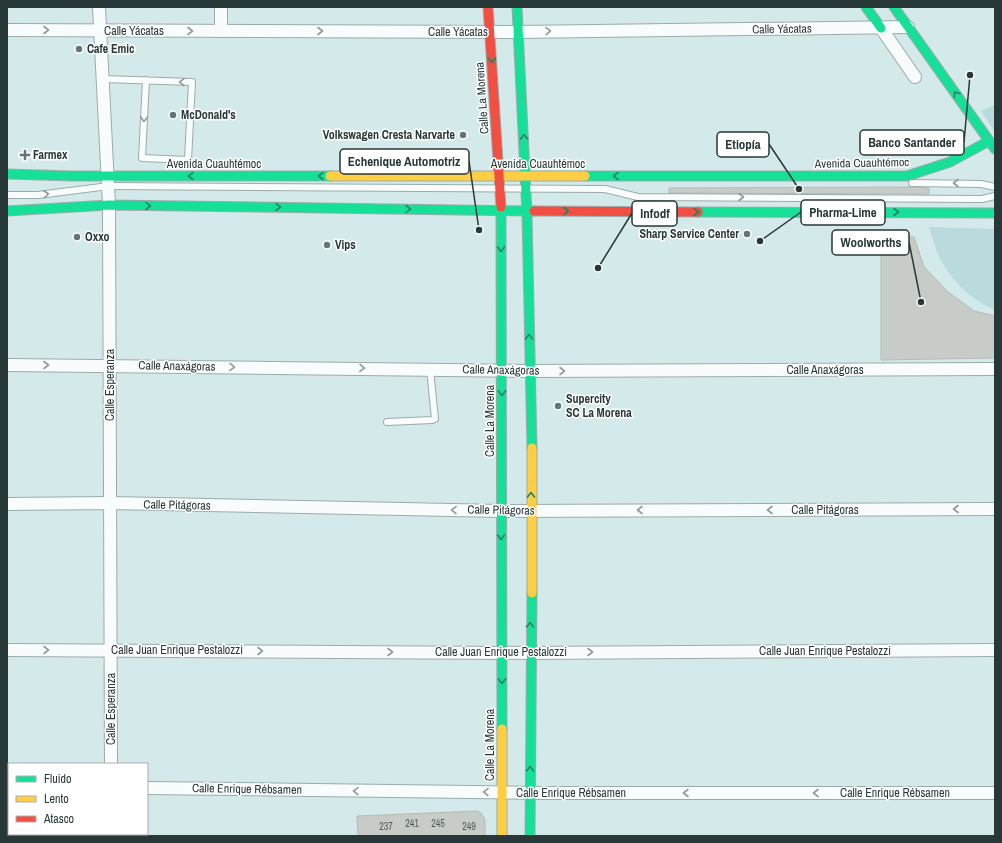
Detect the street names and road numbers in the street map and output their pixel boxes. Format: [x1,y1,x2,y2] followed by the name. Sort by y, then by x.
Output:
[752,20,812,38] street label: Calle Yácatas
[104,23,164,39] street label: Calle Yácatas
[428,24,488,40] street label: Calle Yácatas
[471,61,492,135] street label: Calle La Morena
[814,154,909,172] street label: Avenida Cuauhtémoc
[166,156,261,172] street label: Avenida Cuauhtémoc
[490,156,585,172] street label: Avenida Cuauhtémoc
[102,348,118,421] street label: Calle Esperanza
[138,357,216,375] street label: Calle Anaxágoras
[462,361,540,379] street label: Calle Anaxágoras
[786,362,864,378] street label: Calle Anaxágoras
[482,384,498,457] street label: Calle La Morena
[143,496,211,514] street label: Calle Pitágoras
[467,501,535,519] street label: Calle Pitágoras
[791,502,859,518] street label: Calle Pitágoras
[111,642,243,658] street label: Calle Juan Enrique Pestalozzi
[759,643,891,659] street label: Calle Juan Enrique Pestalozzi
[435,644,567,660] street label: Calle Juan Enrique Pestalozzi
[103,672,119,745] street label: Calle Esperanza
[482,708,498,781] street label: Calle La Morena
[192,780,302,798] street label: Calle Enrique Rébsamen
[516,785,626,801] street label: Calle Enrique Rébsamen
[840,785,950,801] street label: Calle Enrique Rébsamen

